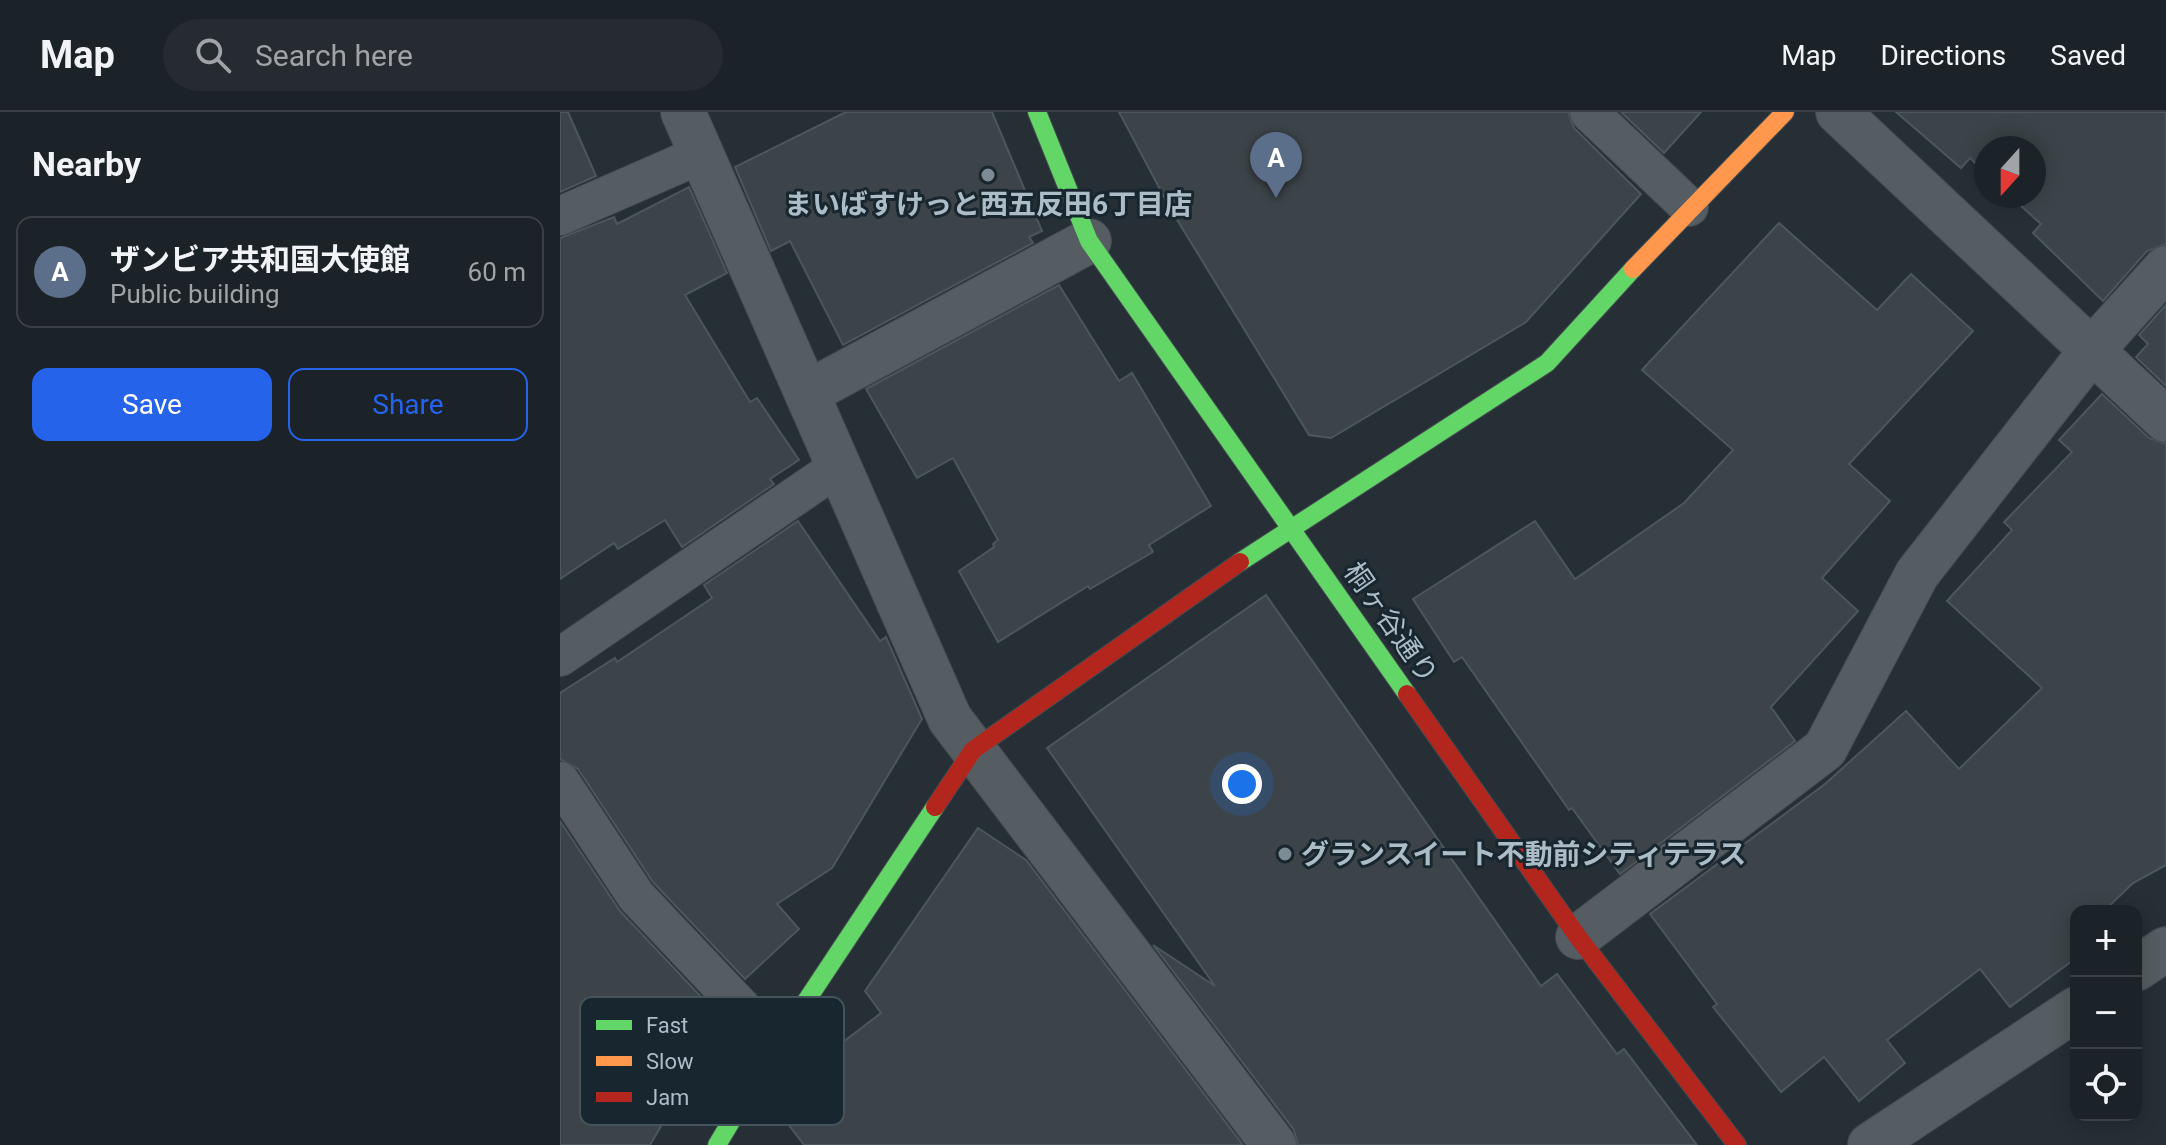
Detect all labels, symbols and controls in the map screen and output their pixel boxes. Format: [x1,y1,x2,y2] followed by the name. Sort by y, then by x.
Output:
[163,19,723,91] search box
[40,33,115,77] text: Map
[191,33,235,77] icon: search
[255,38,413,73] text: Search here
[1781,39,1837,72] text: Map
[1881,39,2006,72] text: Directions
[2050,39,2126,72] text: Saved
[1250,132,1302,198] pin: A
[1974,136,2046,208] north arrow
[32,144,141,184] text: Nearby
[979,166,997,184] marker: まいばすけっと西五反田6丁目店
[784,188,1192,221] place label: まいばすけっと西五反田6丁目店
[110,242,410,277] text: ザンビア共和国大使館
[51,257,69,287] text: A
[468,257,526,287] text: 60 m
[110,279,280,309] text: Public building
[32,368,272,441] button: Save
[288,368,528,441] button: Share
[1337,556,1445,690] street label: 桐ヶ谷通り
[1222,764,1262,804] your location
[1301,838,1746,871] place label: グランスイート不動前シティテラス
[1276,845,1294,863] marker: グランスイート不動前シティテラス
[2070,905,2142,1121] map controls
[2070,905,2142,977] button: +
[2070,977,2142,1049] button: −
[580,997,844,1125] legend
[646,1013,688,1038] text: Fast
[646,1049,694,1074] text: Slow
[2070,1049,2142,1121] button: locate
[646,1085,689,1110] text: Jam

